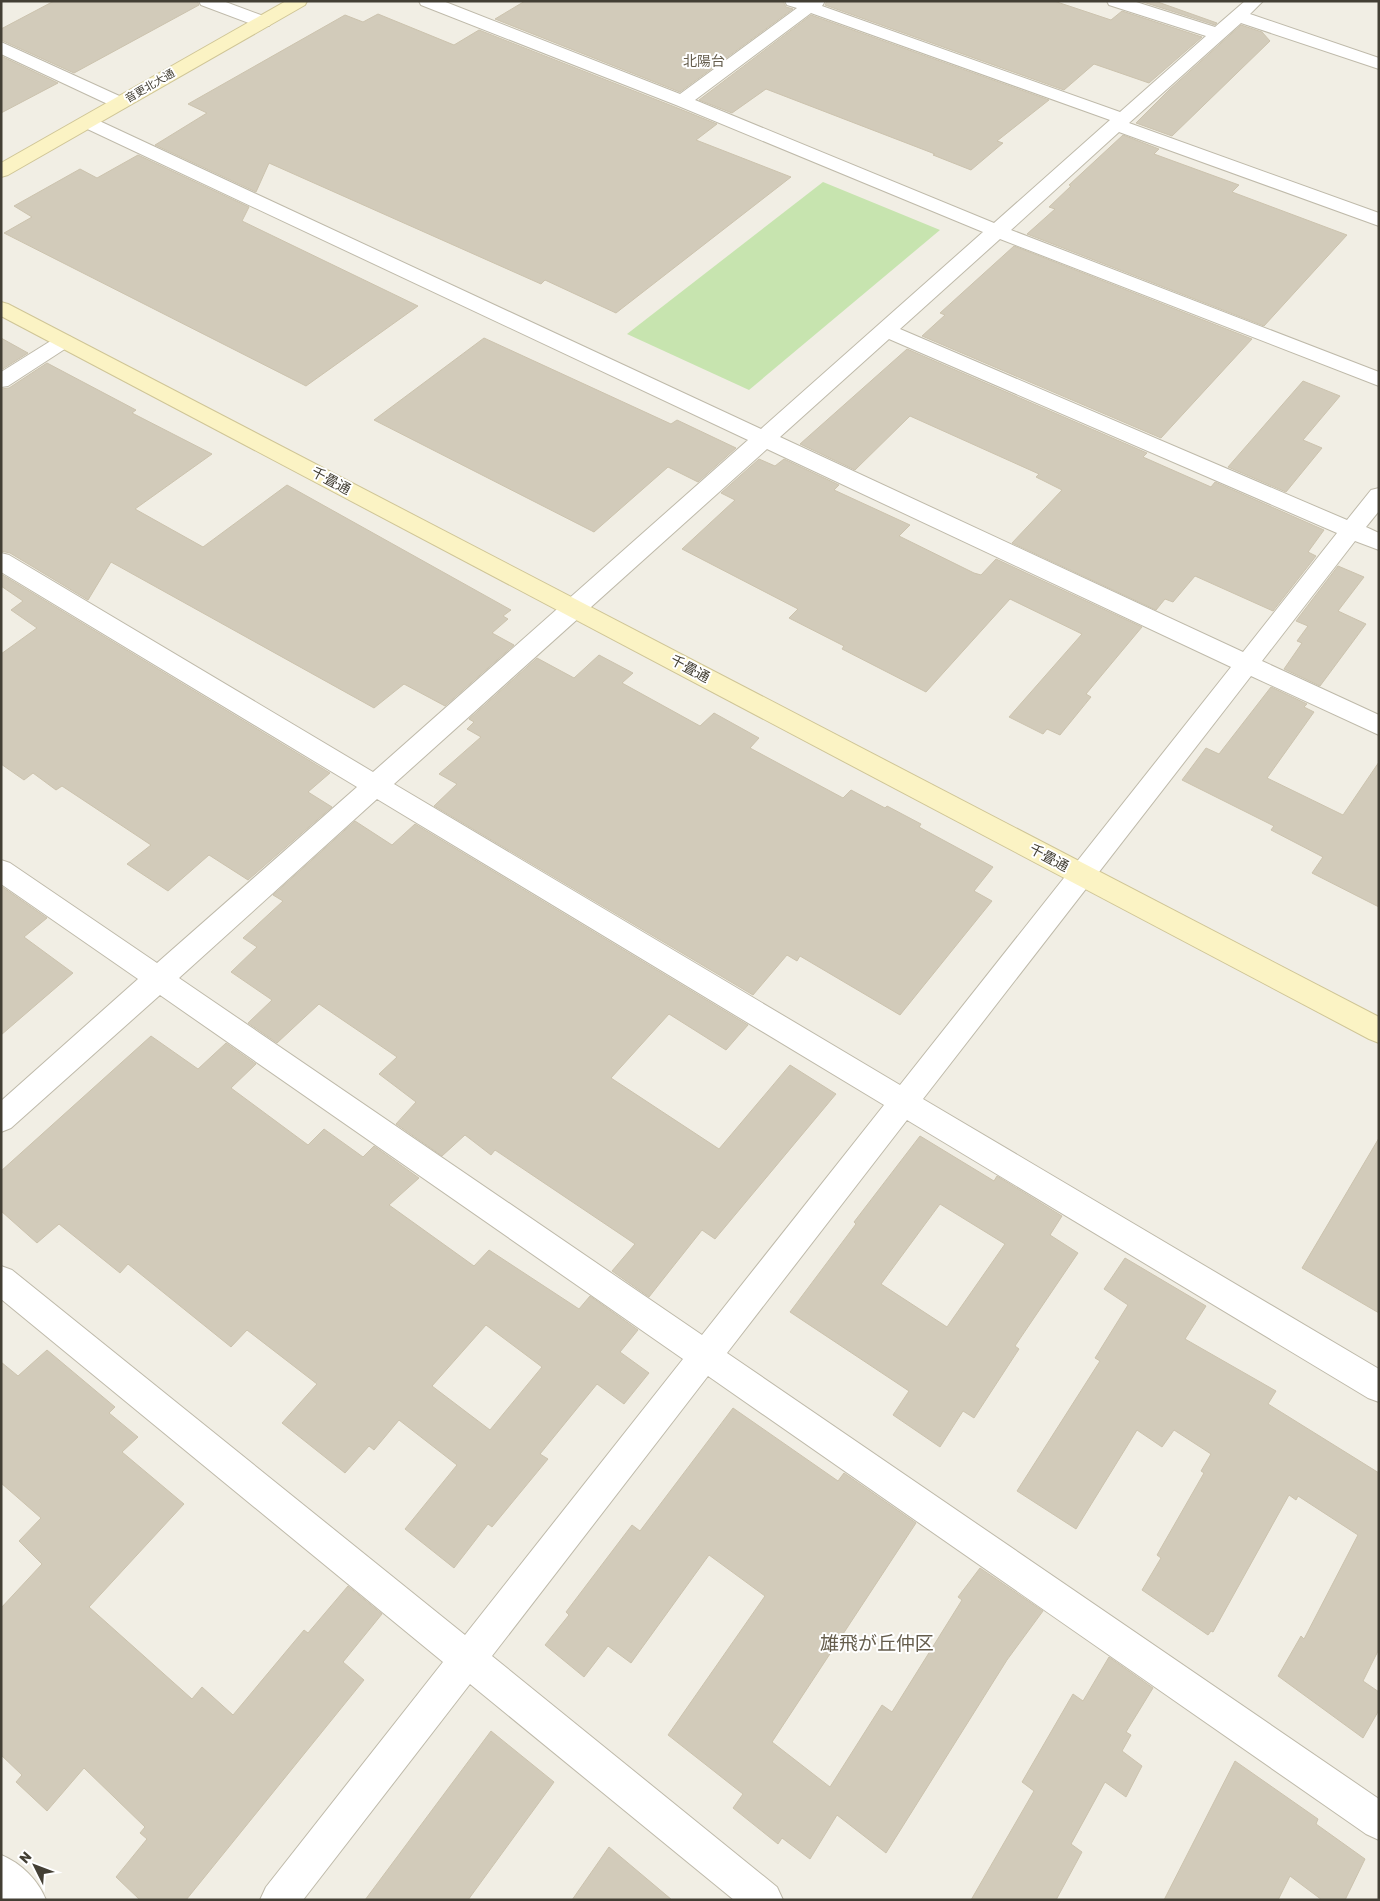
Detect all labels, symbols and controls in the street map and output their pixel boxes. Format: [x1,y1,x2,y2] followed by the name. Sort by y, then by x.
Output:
[683,53,725,70] district label: 北陽台
[123,67,177,105] street label: 音更北大通
[308,464,354,498] street label: 千畳通
[667,652,713,686] street label: 千畳通
[1026,841,1072,875] street label: 千畳通
[820,1632,934,1655] district label: 雄飛が丘仲区
[10,1841,60,1891] north arrow
[16,1848,35,1867] text: N

